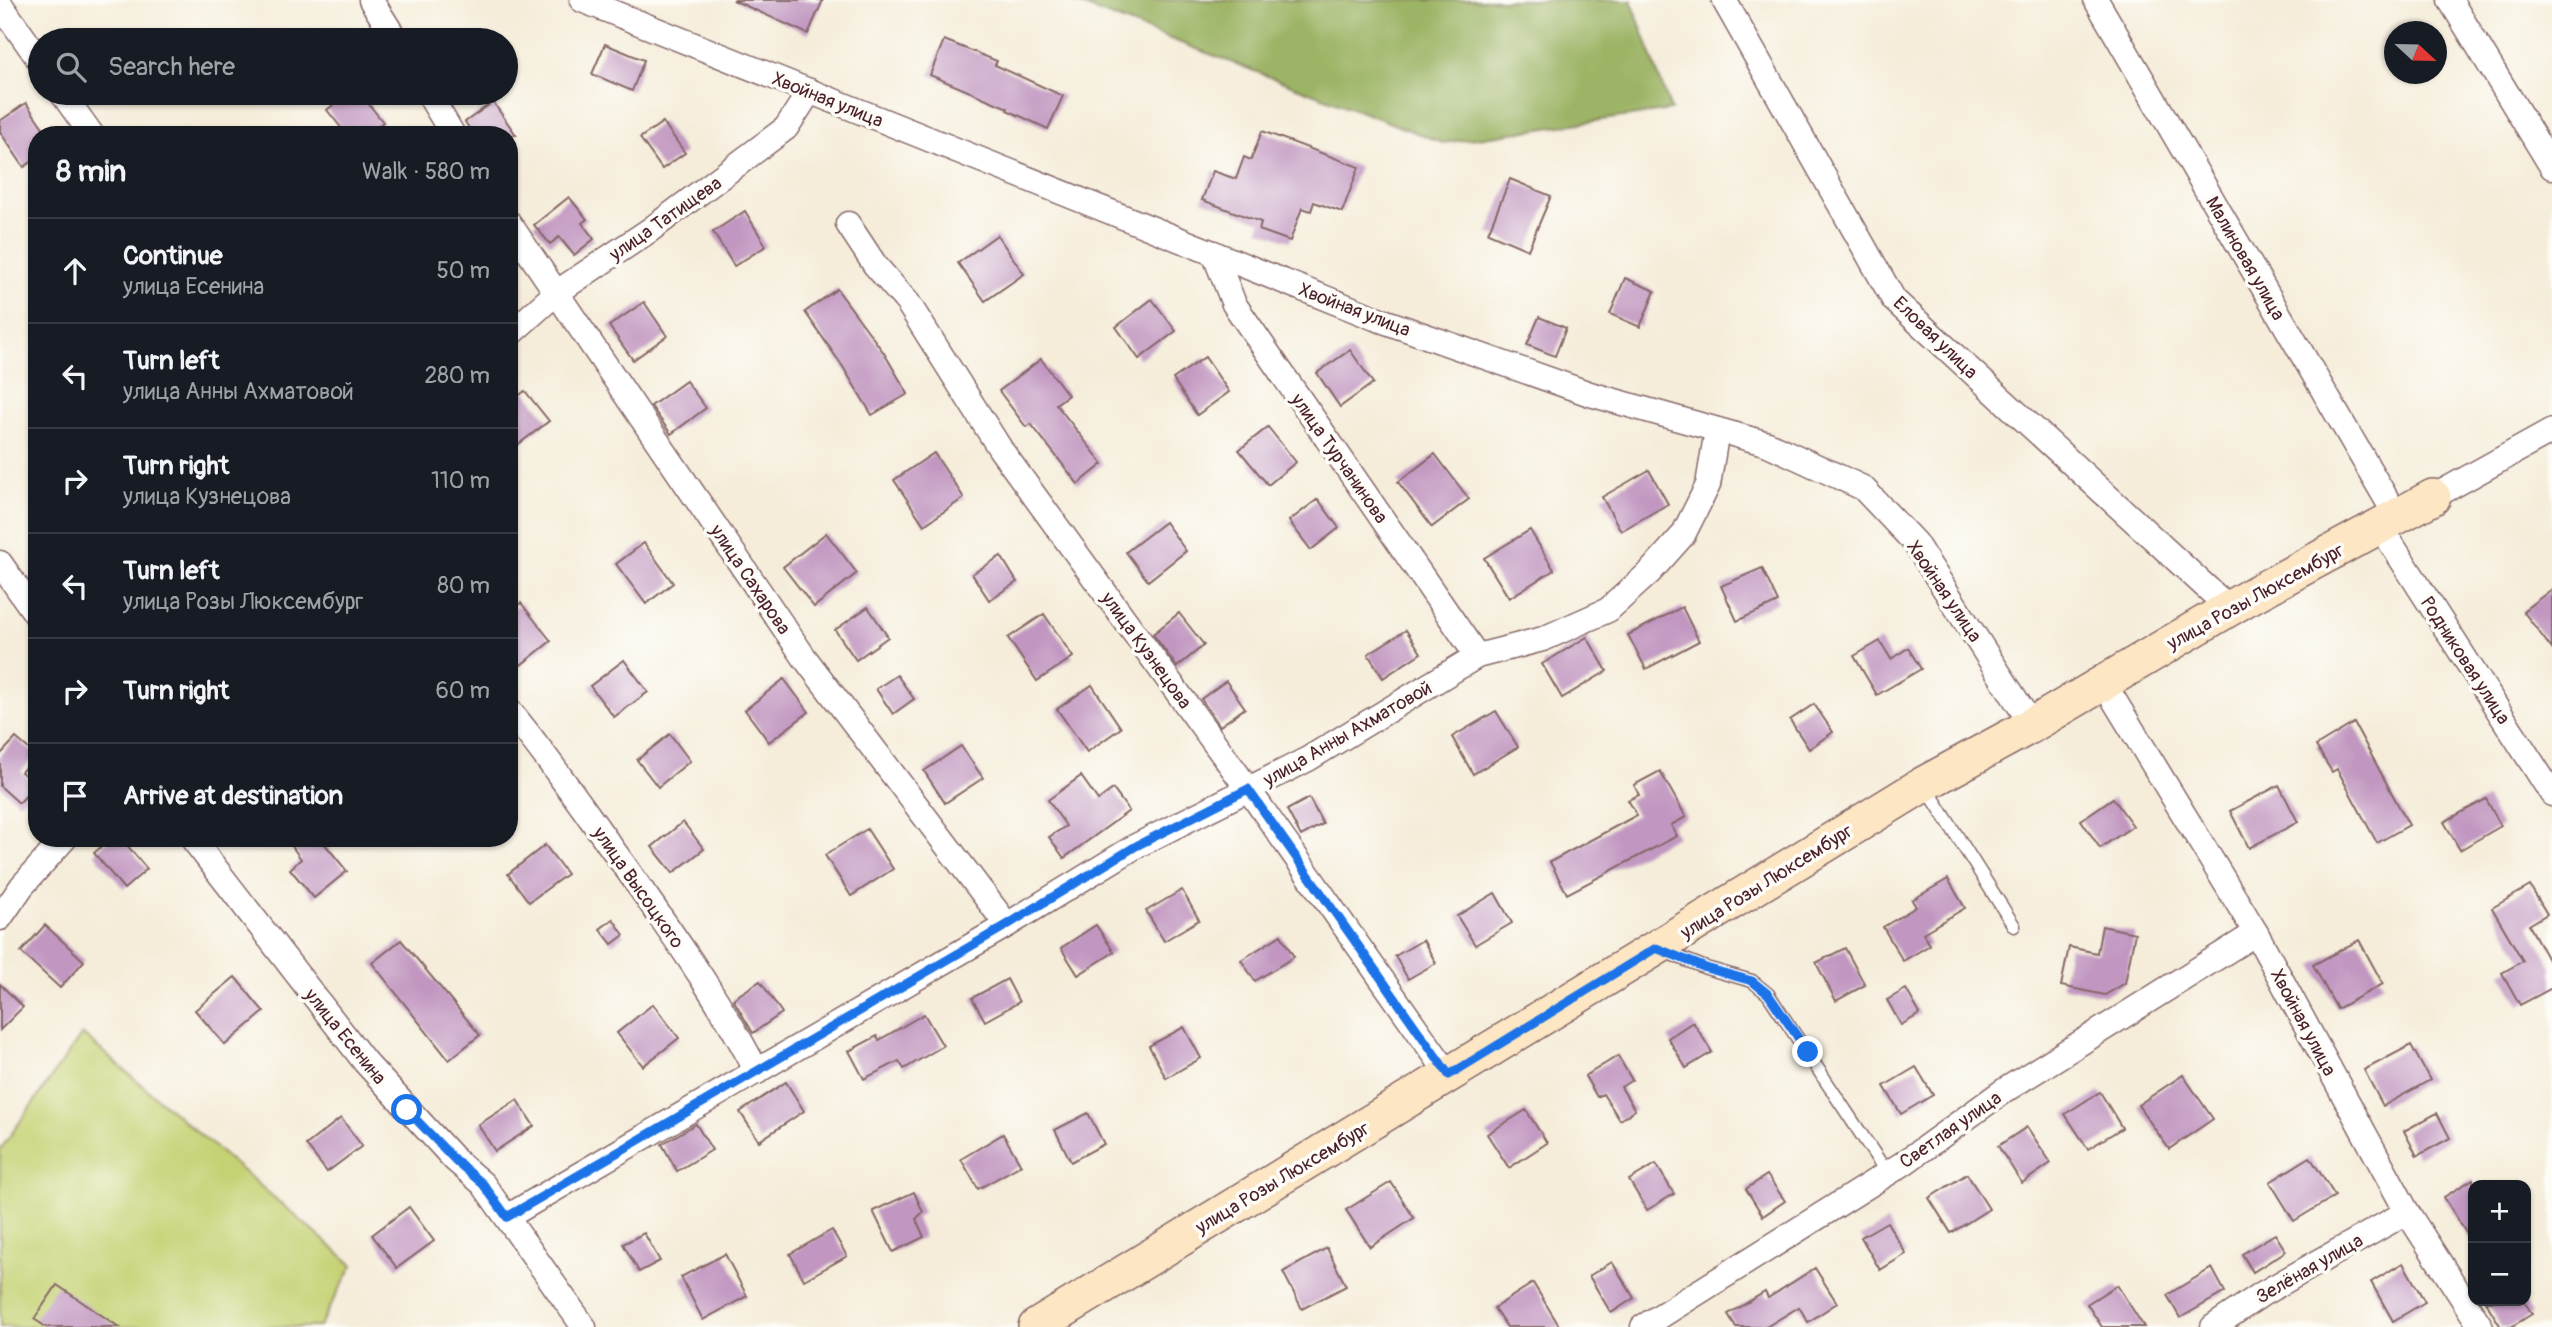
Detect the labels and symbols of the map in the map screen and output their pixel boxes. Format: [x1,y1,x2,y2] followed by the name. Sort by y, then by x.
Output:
[2384,21,2447,84] north arrow
[769,67,887,133] street label: Хвойная улица
[604,171,727,267] street label: улица Татищева
[2200,192,2290,325] street label: Малиновая улица
[1295,278,1414,342] street label: Хвойная улица
[1888,291,1983,384] street label: Еловая улица
[1285,388,1393,528] street label: улица Турчанинова
[704,519,796,639] street label: улица Сахарова
[1901,536,1987,647] street label: Хвойная улица
[2162,538,2349,656] street label: улица Розы Люксембург
[1095,587,1197,714] street label: улица Кузнецова
[2415,592,2515,729] street label: Родниковая улица
[1258,676,1436,792] street label: улица Анны Ахматовой
[1675,819,1858,945] street label: улица Розы Люксембург
[587,821,689,953] street label: улица Высоцкого
[2265,965,2341,1080] street label: Хвойная улица
[299,983,391,1090] street label: улица Есенина
[1792,1036,1823,1067] route end
[1895,1086,2006,1174] street label: Светлая улица
[391,1094,422,1125] route start
[1190,1116,1374,1240] street label: улица Розы Люксембург
[2252,1228,2367,1309] street label: Зелёная улица

